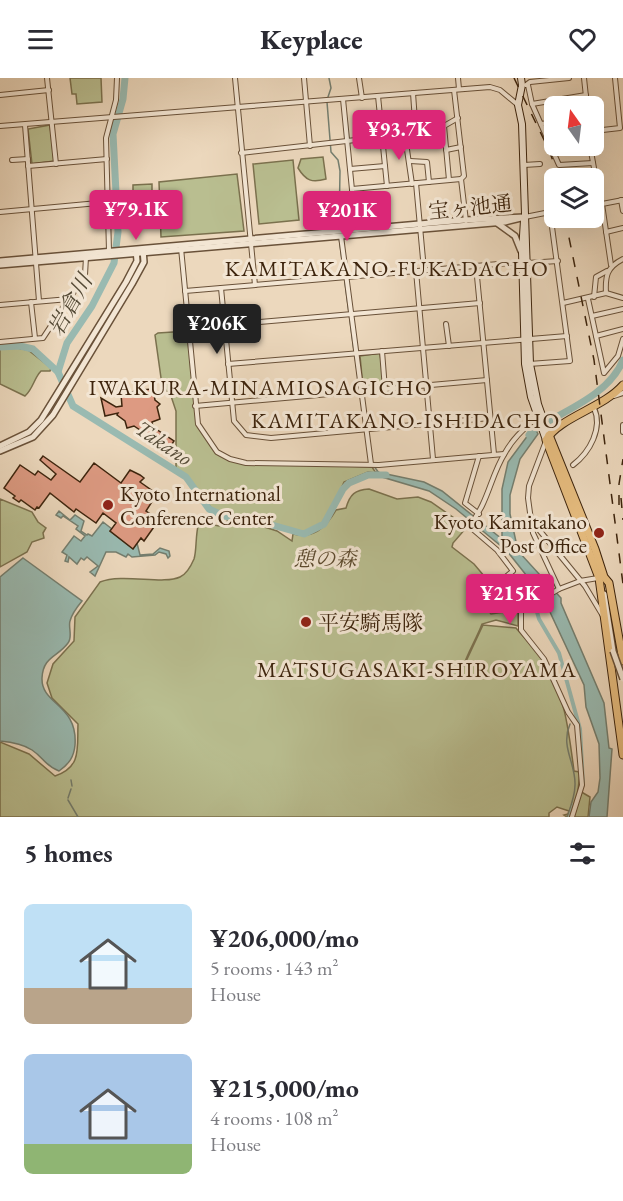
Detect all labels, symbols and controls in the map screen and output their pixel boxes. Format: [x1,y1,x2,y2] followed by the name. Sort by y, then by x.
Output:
[260,22,363,57] text: Keyplace
[24,23,57,56] icon: menu
[566,23,599,56] icon: heart
[544,96,604,156] north arrow
[544,96,604,228] map controls
[350,110,448,161] pin: ¥93.7K
[367,116,432,142] text: ¥93.7K
[544,168,604,228] button: layers
[427,189,513,225] street label: 宝ヶ池通
[87,190,185,241] pin: ¥79.1K
[305,191,389,242] pin: ¥201K
[104,196,169,222] text: ¥79.1K
[317,197,377,223] text: ¥201K
[225,254,549,283] district label: KAMITAKANO-FUKADACHO
[41,267,100,341] water label: 岩倉川
[175,304,259,355] pin: ¥206K
[187,310,247,336] text: ¥206K
[89,373,433,402] district label: IWAKURA-MINAMIOSAGICHO
[251,406,561,435] district label: KAMITAKANO-ISHIDACHO
[130,413,198,473] water label: Takano
[120,480,281,531] place label: Kyoto International Conference Center
[101,498,115,512] marker: Kyoto International Conference Center
[434,508,587,559] place label: Kyoto Kamitakano Post Office
[592,526,606,540] marker: Kyoto Kamitakano Post Office
[294,545,358,572] park label: 憩の森
[468,574,552,625] pin: ¥215K
[480,580,540,606] text: ¥215K
[318,609,423,636] place label: 平安騎馬隊
[299,615,313,629] marker: 平安騎馬隊
[257,655,577,684] district label: MATSUGASAKI-SHIROYAMA
[24,836,113,870] text: 5 homes
[566,837,599,870] icon: filters
[210,921,359,955] text: ¥206,000/mo
[72,928,144,1000] icon: home
[210,955,338,981] text: 5 rooms · 143 m²
[210,981,261,1007] text: House
[210,1071,359,1105] text: ¥215,000/mo
[72,1078,144,1150] icon: home
[210,1105,338,1131] text: 4 rooms · 108 m²
[210,1131,261,1157] text: House

